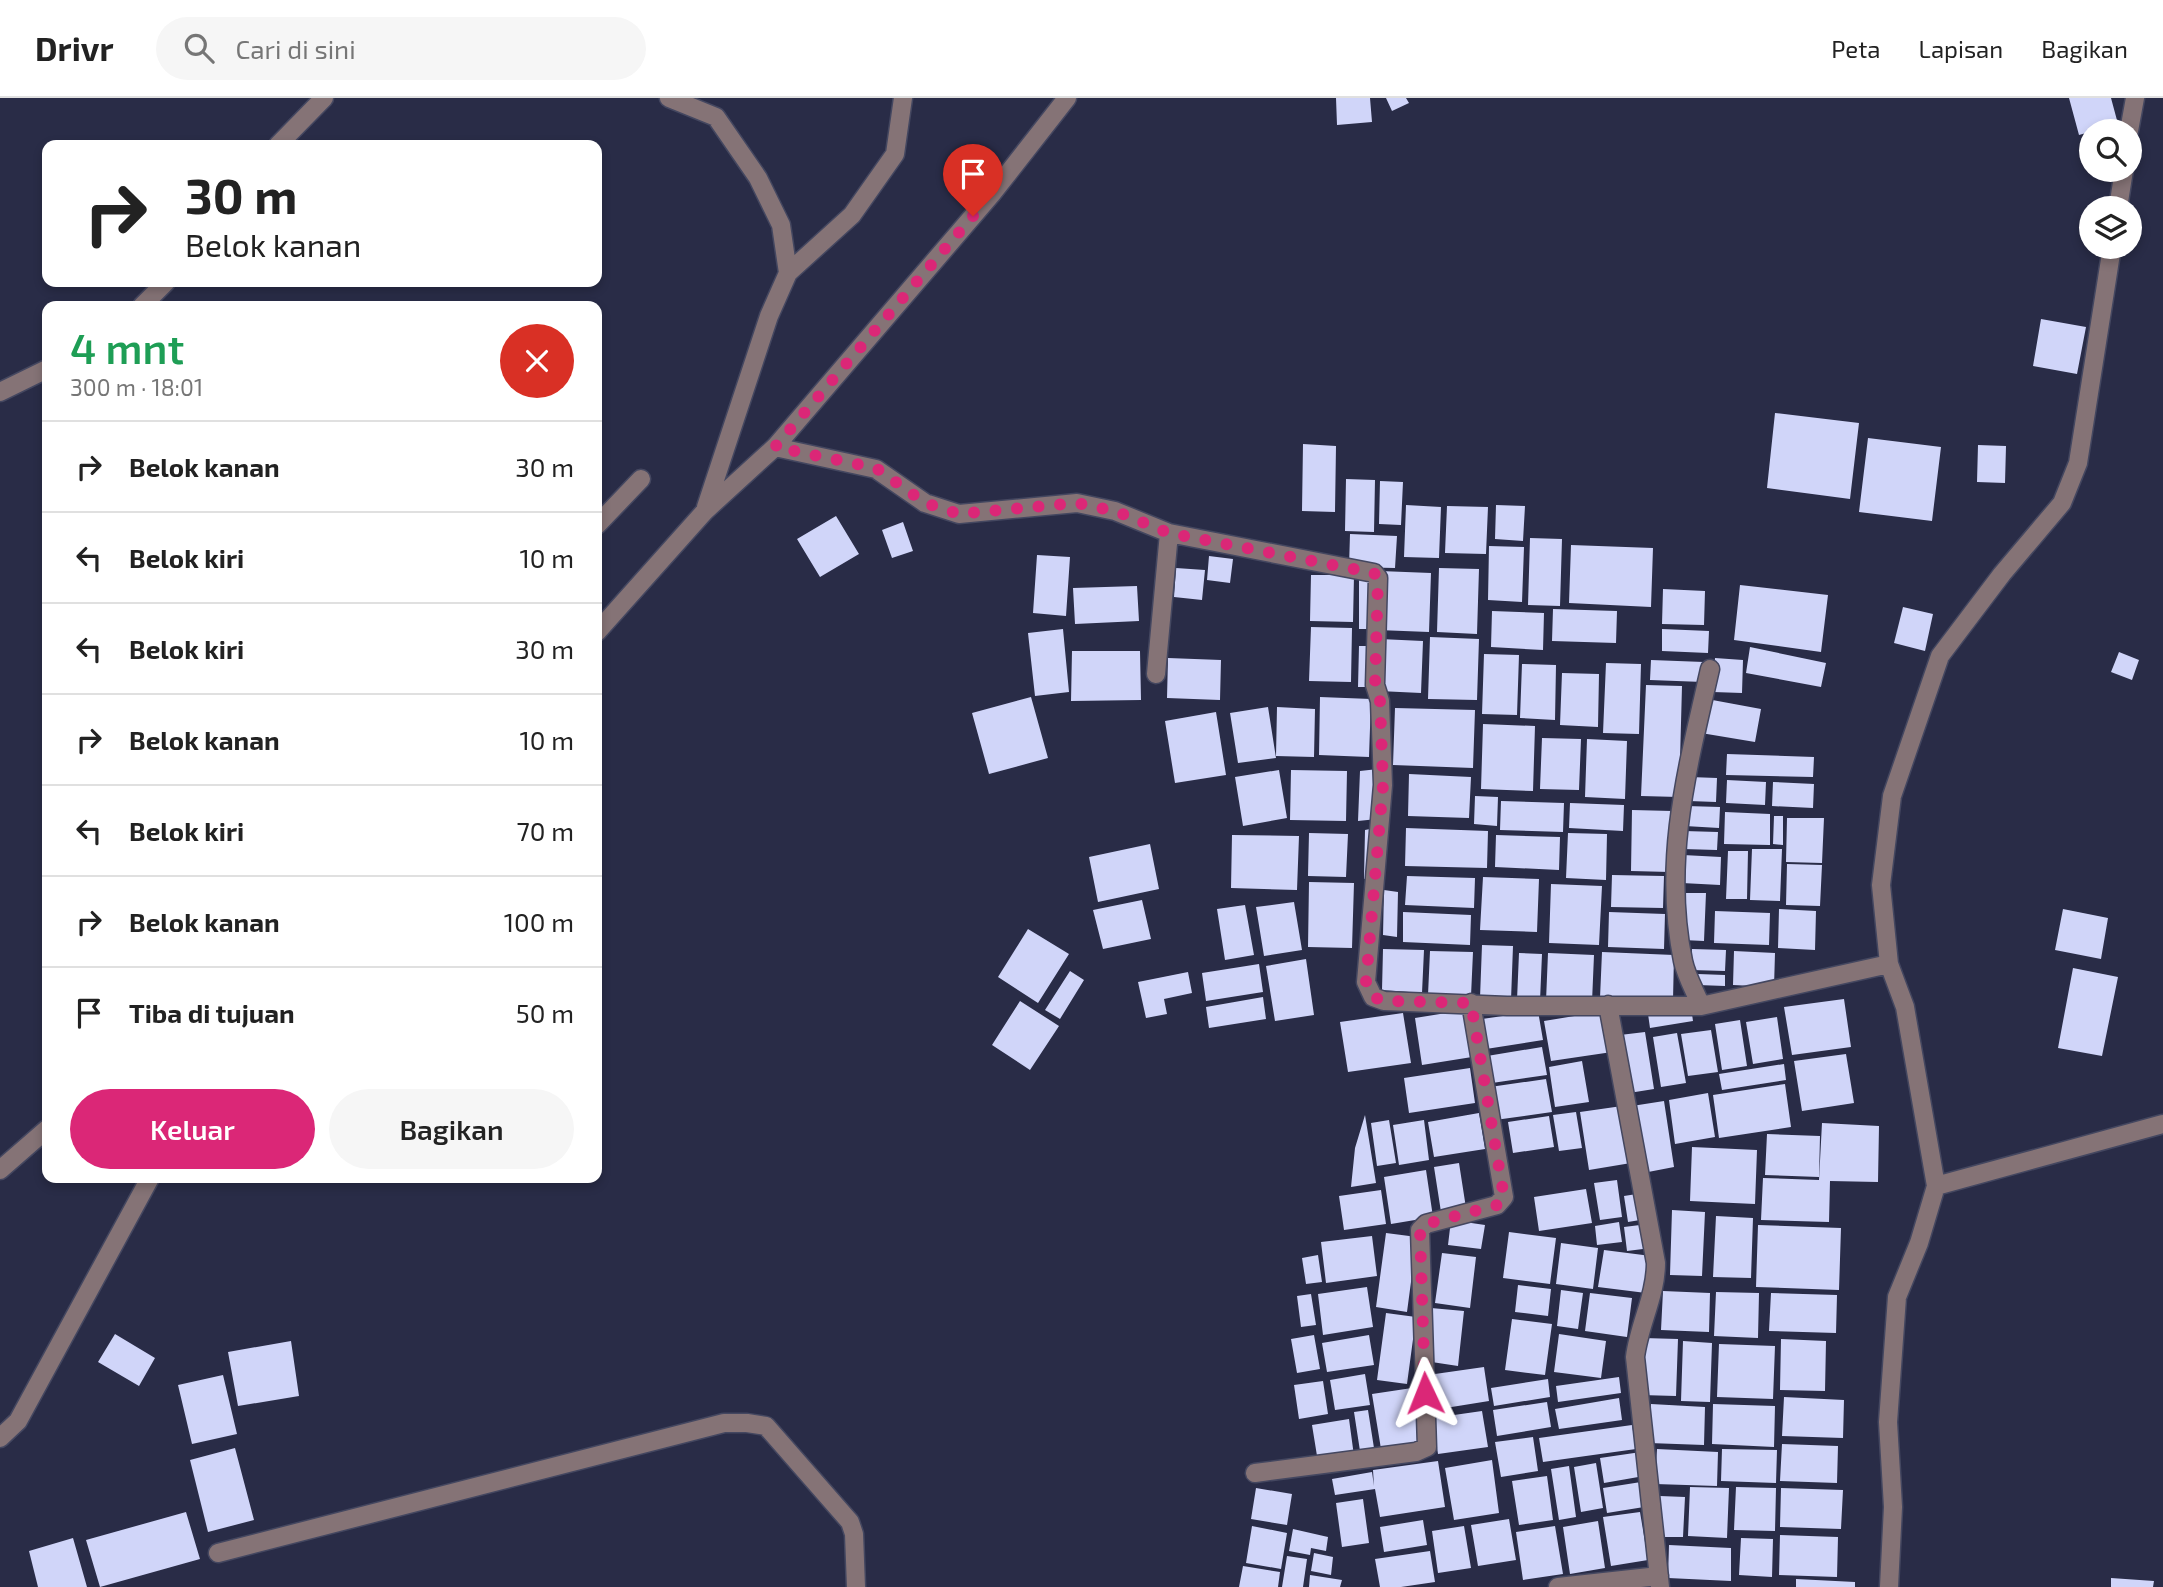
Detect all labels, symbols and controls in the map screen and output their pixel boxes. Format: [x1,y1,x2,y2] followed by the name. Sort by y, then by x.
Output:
[156,17,646,80] search box
[35,28,114,68] text: Drivr
[180,29,218,67] icon: search
[236,33,356,64] text: Cari di sini
[1831,34,1881,63] text: Peta
[1919,34,2003,63] text: Lapisan
[2041,34,2128,63] text: Bagikan
[2079,119,2142,259] map controls
[2079,119,2142,182] button: search
[943,144,1003,216] pin
[954,155,992,193] icon: arrive
[185,165,297,224] text: 30 m
[70,168,161,259] icon: right
[2079,196,2142,259] button: layers
[185,225,361,263] text: Belok kanan
[70,322,184,372] text: 4 mnt
[500,324,574,398] button: close
[70,373,203,401] text: 300 m · 18:01
[70,448,108,486] icon: right
[129,451,280,482] text: Belok kanan
[515,451,574,482] text: 30 m
[70,539,108,577] icon: left
[129,542,244,573] text: Belok kiri
[519,542,574,573] text: 10 m
[70,630,108,668] icon: left
[129,633,244,664] text: Belok kiri
[515,633,574,664] text: 30 m
[70,721,108,759] icon: right
[129,724,280,755] text: Belok kanan
[519,724,574,755] text: 10 m
[70,812,108,850] icon: left
[129,815,244,846] text: Belok kiri
[516,815,574,846] text: 70 m
[70,903,108,941] icon: right
[129,906,280,937] text: Belok kanan
[504,906,574,937] text: 100 m
[70,994,108,1032] icon: arrive
[129,997,295,1028] text: Tiba di tujuan
[516,997,574,1028] text: 50 m
[70,1089,315,1169] button: Keluar
[329,1089,574,1169] button: Bagikan
[1388,1356,1462,1430] position arrow

